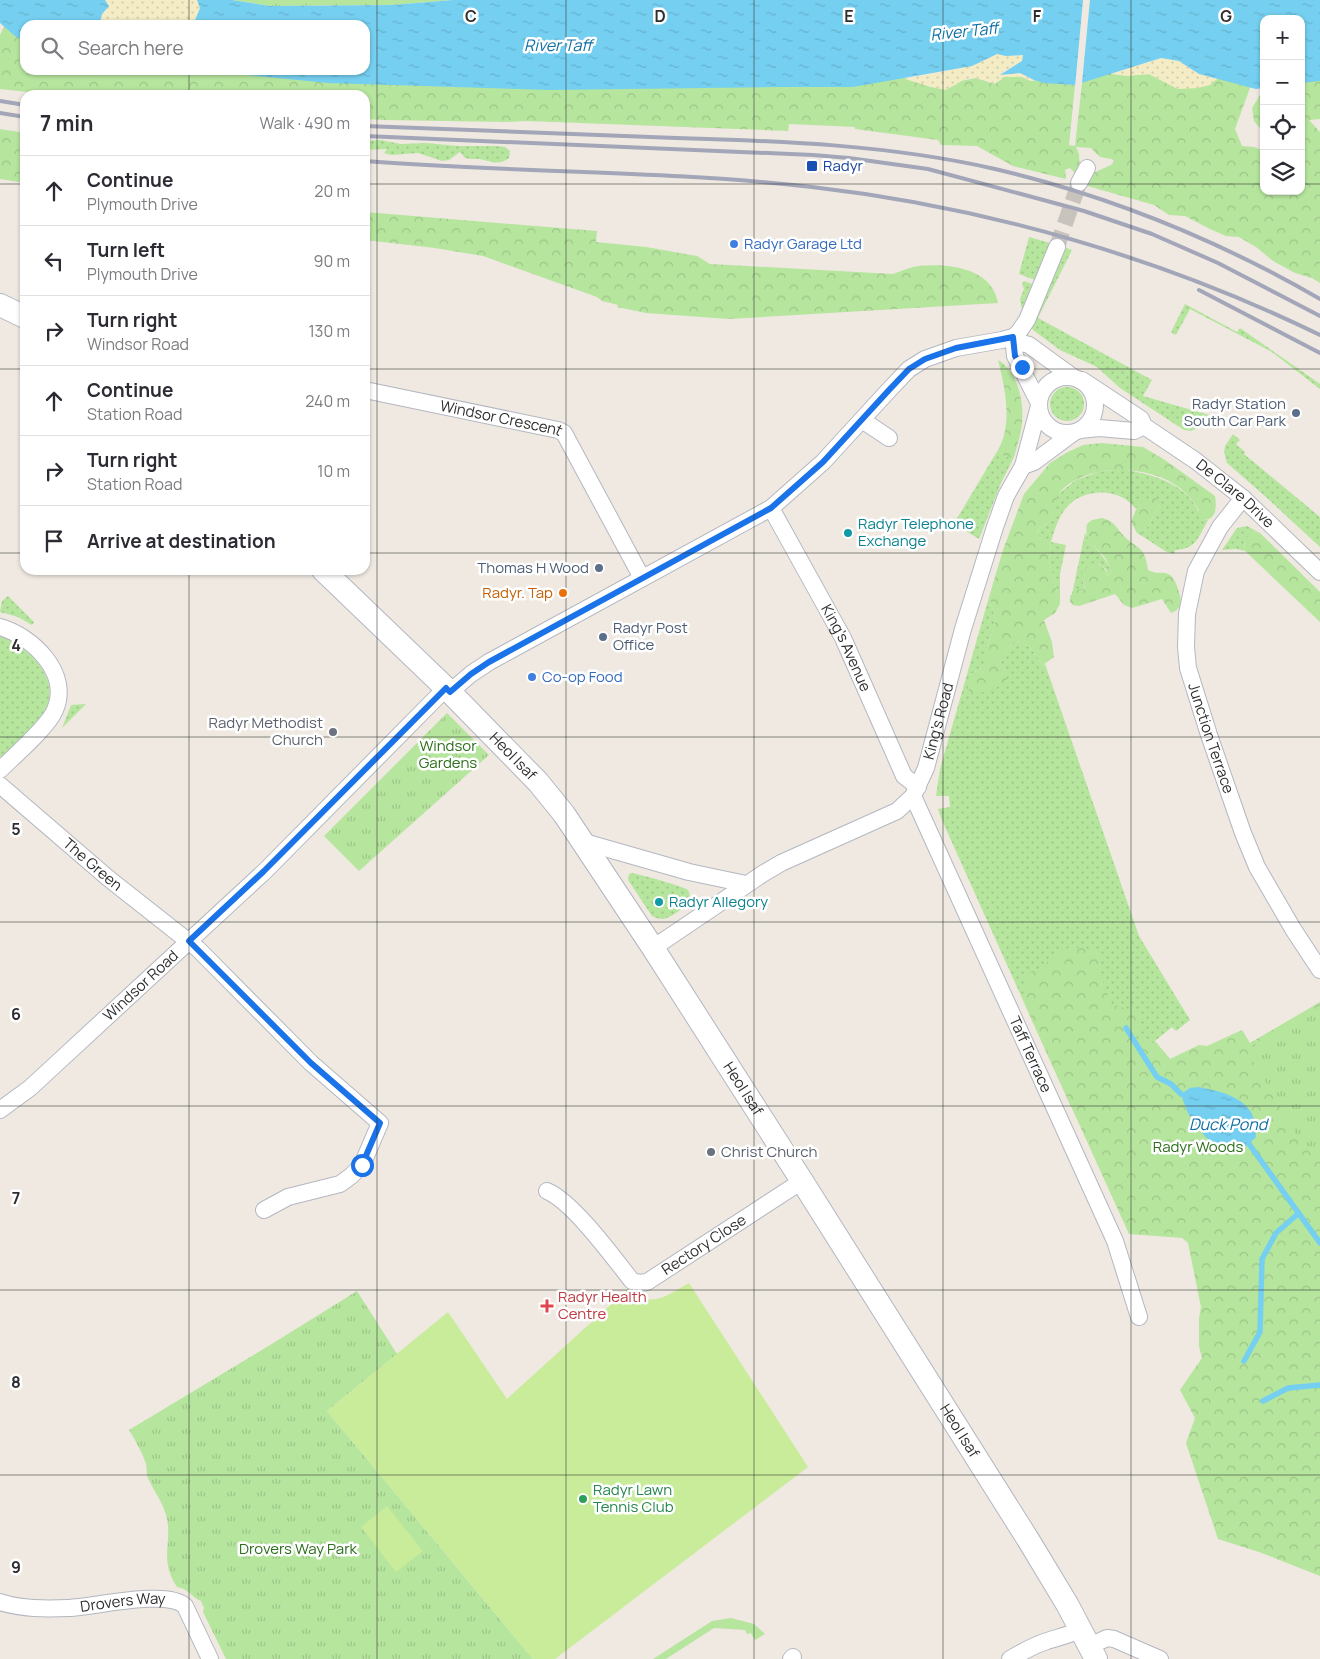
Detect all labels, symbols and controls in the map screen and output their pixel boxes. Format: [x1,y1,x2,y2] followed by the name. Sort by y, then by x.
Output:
[465,5,477,27] text: C
[654,5,666,27] text: D
[844,5,854,27] text: E
[1033,5,1042,27] text: F
[1220,5,1232,27] text: G
[1260,15,1305,195] map controls
[1260,15,1305,60] button: +
[929,16,1002,45] water label: River Taff
[20,20,370,75] search box
[38,34,66,62] icon: search
[524,34,595,56] water label: River Taff
[78,35,184,61] text: Search here
[1260,60,1305,105] button: −
[1260,105,1305,150] button: locate
[40,109,93,137] text: 7 min
[259,112,350,134] text: Walk · 490 m
[1260,150,1305,195] button: layers
[823,155,864,176] place label: Radyr
[805,159,819,173] marker: Radyr
[87,167,173,193] text: Continue
[40,177,68,205] icon: ahead
[314,180,350,202] text: 20 m
[87,193,198,215] text: Plymouth Drive
[744,233,862,254] place label: Radyr Garage Ltd
[87,237,165,263] text: Turn left
[728,238,740,250] marker: Radyr Garage Ltd
[40,247,68,275] icon: left
[314,250,350,272] text: 90 m
[87,263,198,285] text: Plymouth Drive
[87,307,177,333] text: Turn right
[40,317,68,345] icon: right
[308,320,350,342] text: 130 m
[87,333,189,355] text: Windsor Road
[1011,356,1034,379] route end
[87,377,173,403] text: Continue
[40,387,68,415] icon: ahead
[305,390,350,412] text: 240 m
[1184,393,1287,431] place label: Radyr Station South Car Park
[438,395,567,441] street label: Windsor Crescent
[87,403,182,425] text: Station Road
[1290,407,1302,419] marker: Radyr Station South Car Park
[87,447,177,473] text: Turn right
[1192,454,1279,533] street label: De Clare Drive
[40,457,68,485] icon: right
[317,460,350,482] text: 10 m
[87,473,182,495] text: Station Road
[858,513,974,551] place label: Radyr Telephone Exchange
[40,527,68,555] icon: arrive
[842,527,854,539] marker: Radyr Telephone Exchange
[87,528,276,554] text: Arrive at destination
[477,557,589,578] place label: Thomas H Wood
[593,562,605,574] marker: Thomas H Wood
[482,582,553,603] place label: Radyr. Tap
[557,587,569,599] marker: Radyr. Tap
[816,600,876,695] street label: King's Avenue
[613,617,688,655] place label: Radyr Post Office
[597,631,609,643] marker: Radyr Post Office
[11,634,21,656] text: 4
[542,666,623,687] place label: Co-op Food
[526,671,538,683] marker: Co-op Food
[918,680,958,762] street label: King's Road
[1183,680,1240,797] street label: Junction Terrace
[209,712,323,750] place label: Radyr Methodist Church
[327,726,339,738] marker: Radyr Methodist Church
[485,727,542,785] street label: Heol Isaf
[419,735,477,773] park label: Windsor Gardens
[11,818,21,840] text: 5
[59,833,127,895] street label: The Green
[669,891,768,912] place label: Radyr Allegory
[653,896,665,908] marker: Radyr Allegory
[98,945,183,1026] street label: Windsor Road
[11,1003,21,1025] text: 6
[1004,1013,1057,1096] street label: Taff Terrace
[718,1058,769,1120] street label: Heol Isaf
[1189,1113,1270,1135] water label: Duck Pond
[1153,1136,1243,1157] park label: Radyr Woods
[721,1141,818,1162] place label: Christ Church
[705,1146,717,1158] marker: Christ Church
[351,1154,374,1177] route start
[12,1187,20,1209] text: 7
[657,1209,750,1280] street label: Rectory Close
[558,1286,647,1324] place label: Radyr Health Centre
[540,1299,554,1313] marker: Radyr Health Centre
[11,1371,21,1393] text: 8
[935,1400,985,1462] street label: Heol Isaf
[593,1479,674,1517] place label: Radyr Lawn Tennis Club
[577,1493,589,1505] marker: Radyr Lawn Tennis Club
[239,1538,358,1559] park label: Drovers Way Park
[11,1556,21,1578] text: 9
[79,1588,166,1617] street label: Drovers Way

